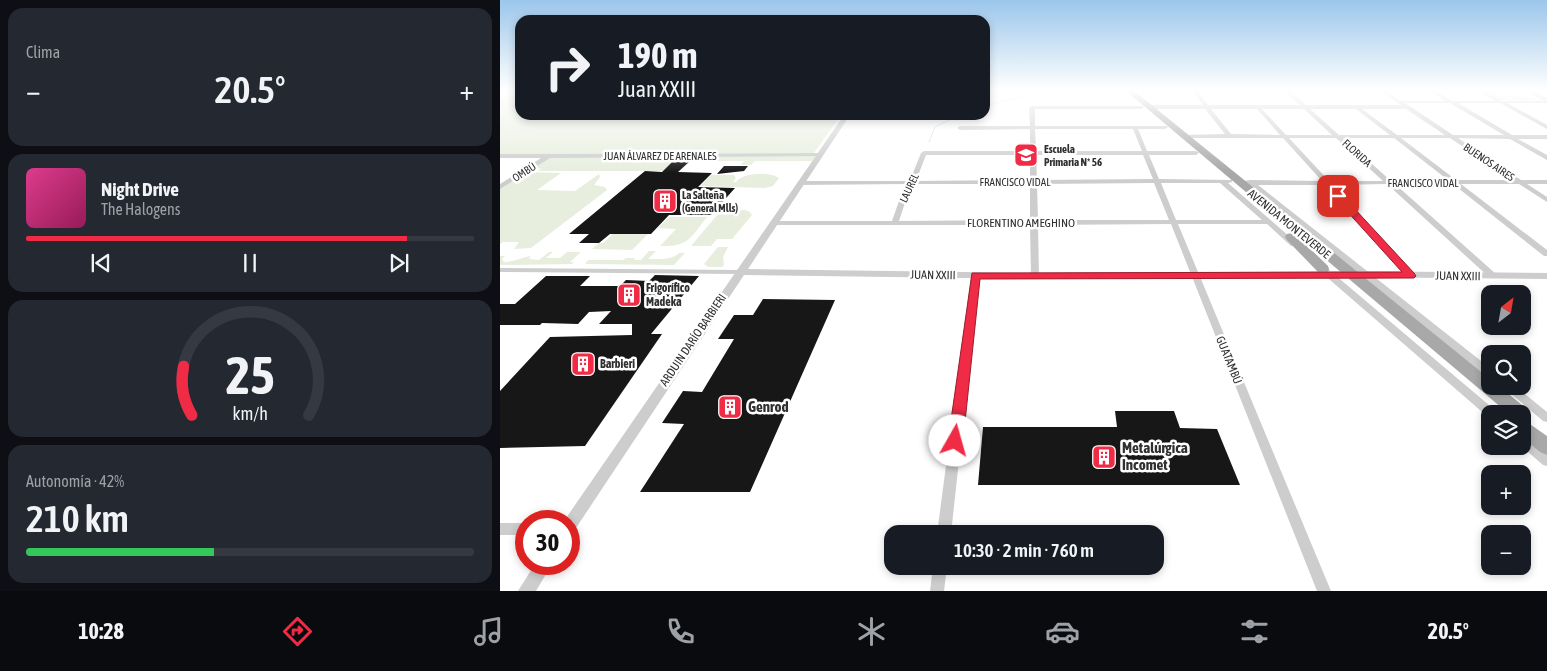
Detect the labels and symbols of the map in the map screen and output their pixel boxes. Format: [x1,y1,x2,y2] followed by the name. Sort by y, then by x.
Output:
[1340,137,1374,169] street label: FLORIDA
[1461,141,1517,184] street label: BUENOS AIRES
[1013,142,1039,168] school or university icon: Escuela Primaria N* 56
[1044,143,1102,168] place label: Escuela Primaria N* 56
[603,150,717,162] street label: JUAN ÁLVAREZ DE ARENALES
[510,160,538,184] street label: OMBÚ
[897,171,921,204] street label: LAUREL
[1317,175,1359,217] pin
[980,176,1051,188] street label: FRANCISCO VIDAL
[1388,177,1459,189] street label: FRANCISCO VIDAL
[1245,186,1333,262] street label: AVENIDA MONTEVERDE
[652,188,678,214] building icon: La Salteña (General Mlls)
[682,189,738,214] place label: La Salteña (General Mlls)
[967,216,1075,230] street label: FLORENTINO AMEGHINO
[910,268,956,282] street label: JUAN XXIII
[1435,269,1481,283] street label: JUAN XXIII
[646,281,690,309] place label: Frigorífico Madeka
[616,282,642,308] building icon: Frigorífico Madeka
[1481,285,1531,335] north arrow
[657,291,729,389] street label: ARDUIN DARÍO BARBIERI
[1213,334,1245,386] street label: GUATAMBÚ
[570,351,596,377] building icon: Barbieri
[600,357,635,371] place label: Barbieri
[717,394,743,420] building icon: Genrod
[748,398,789,415] place label: Genrod
[928,414,980,466] position arrow
[1122,439,1188,473] place label: Metalúrgica Incomet
[1091,444,1117,470] building icon: Metalúrgica Incomet
[515,510,580,575] speed limit sign: 30

